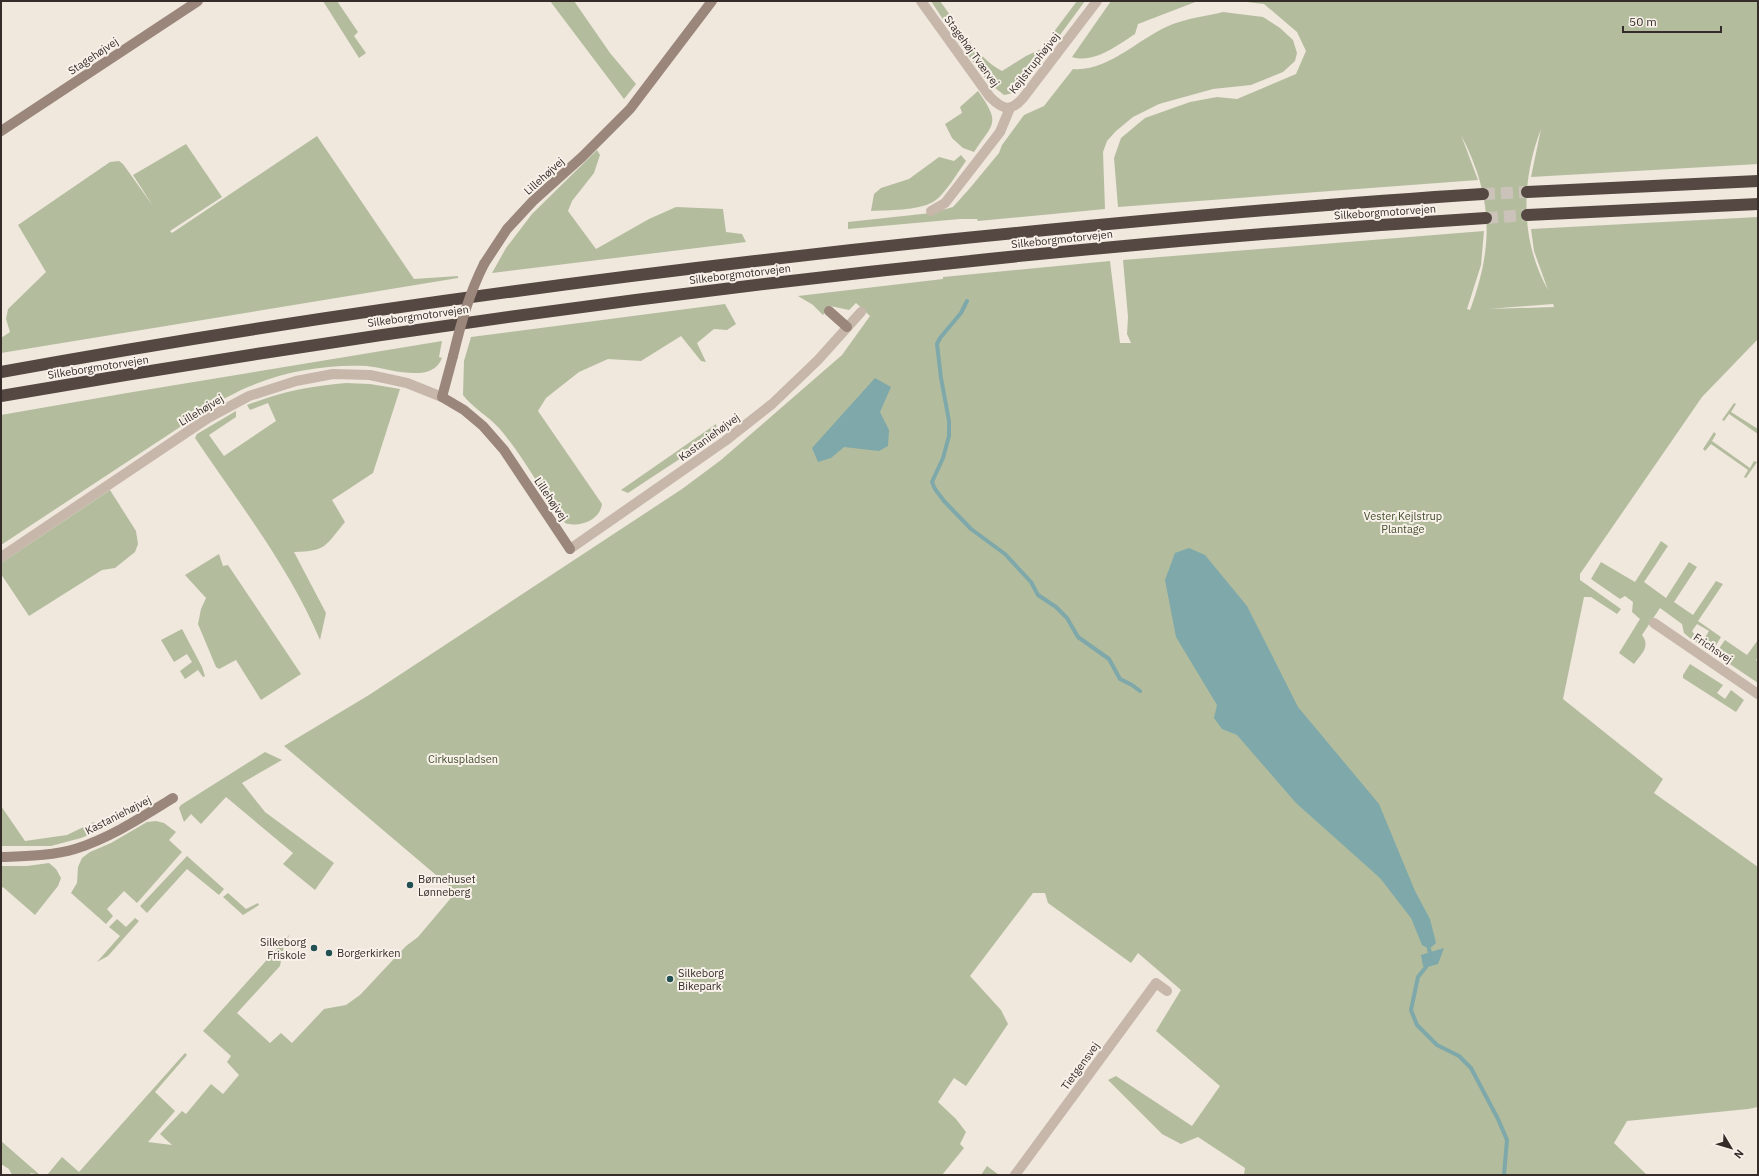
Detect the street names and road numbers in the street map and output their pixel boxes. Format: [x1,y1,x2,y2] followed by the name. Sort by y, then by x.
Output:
[941,13,1003,89] street label: Stagehøj Tværvej
[1006,30,1062,96] street label: Kejlstruphøjvej
[65,34,121,78] street label: Stagehøjvej
[521,154,567,198] street label: Lillehøjvej
[1334,201,1436,223] street label: Silkeborgmotorvejen
[1010,227,1114,251] street label: Silkeborgmotorvejen
[688,261,792,287] street label: Silkeborgmotorvejen
[366,302,470,330] street label: Silkeborgmotorvejen
[46,352,150,382] street label: Silkeborgmotorvejen
[176,391,226,429] street label: Lillehøjvej
[676,410,742,464] street label: Kastaniehøjvej
[531,475,571,523] street label: Lillehøjvej
[1691,630,1735,666] street label: Frichsvej
[83,792,153,838] street label: Kastaniehøjvej
[1058,1039,1102,1093] street label: Tietgensvej

